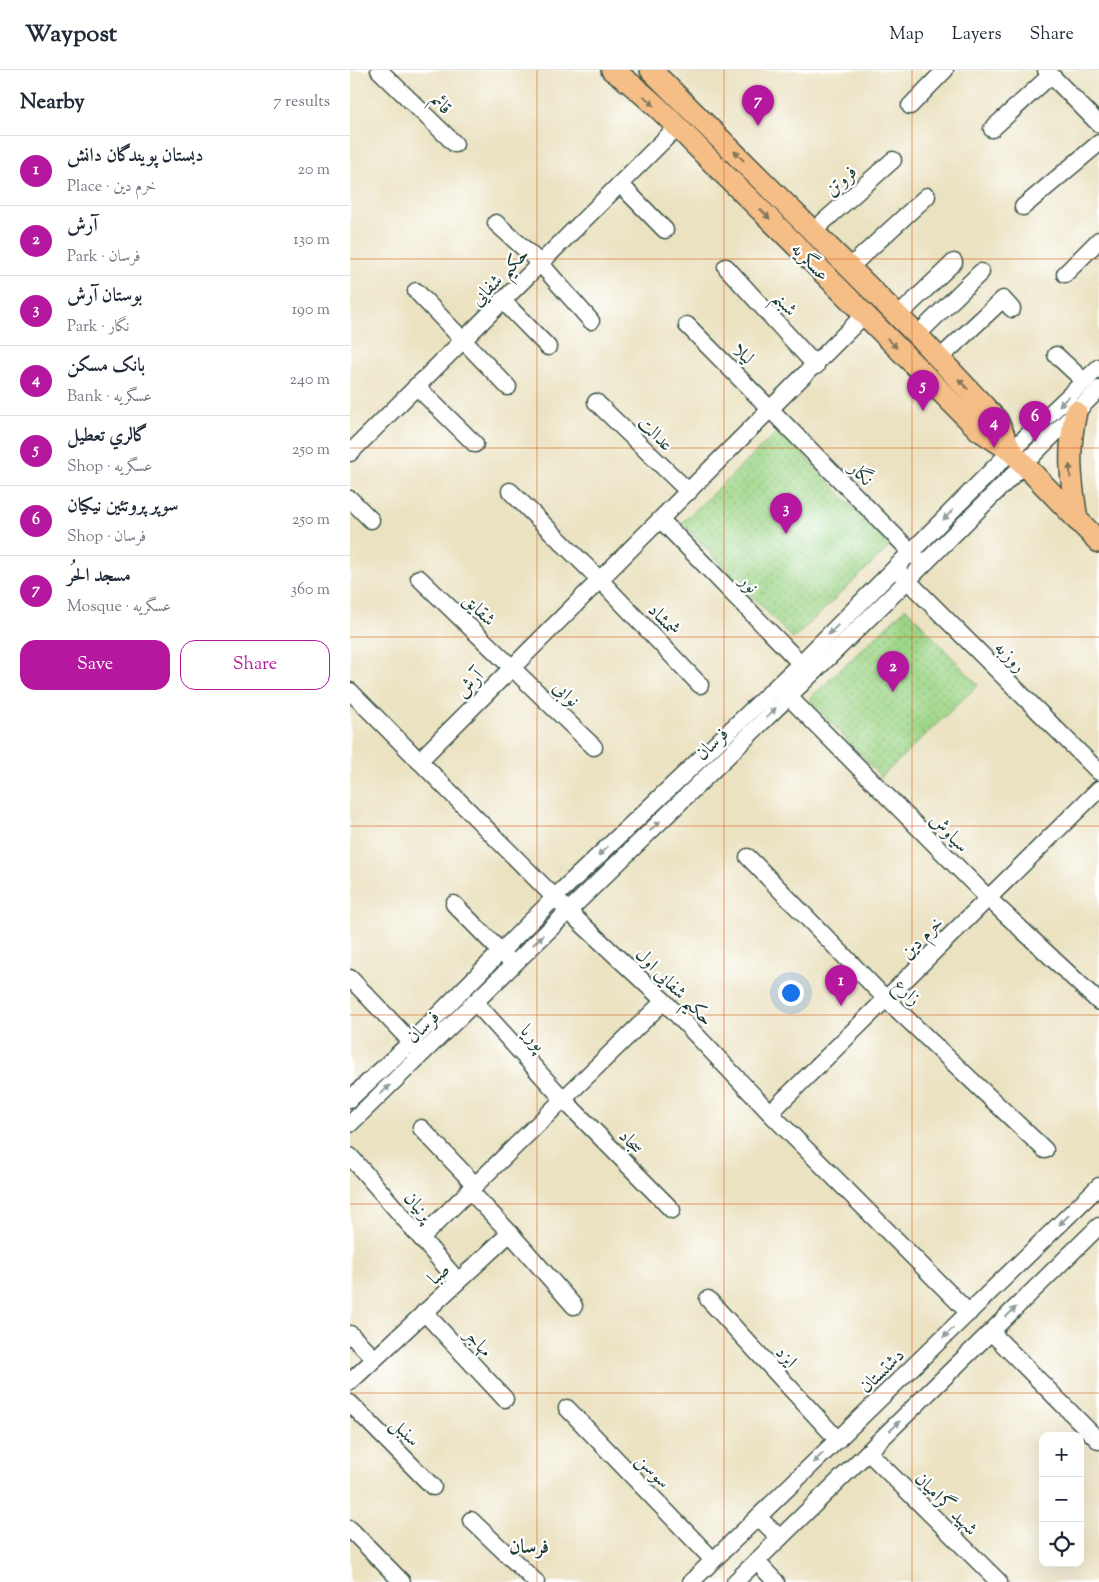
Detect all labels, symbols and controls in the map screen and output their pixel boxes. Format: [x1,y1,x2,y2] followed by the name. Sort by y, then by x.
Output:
[25,18,117,52] text: Waypost
[889,22,924,48] text: Map
[952,22,1002,48] text: Layers
[1030,22,1074,48] text: Share
[742,85,774,126] pin: 7
[20,88,85,118] text: Nearby
[422,88,457,123] street label: قائم
[274,91,330,114] text: 7 results
[642,96,655,107] one-way arrow
[67,143,203,170] text: دبستان پویندگان دانش
[733,150,745,162] one-way arrow
[33,159,39,182] text: 1
[297,159,330,182] text: 20 m
[819,160,864,204] street label: فروتن
[67,176,156,199] text: Place · خرم دین
[759,208,771,220] one-way arrow
[67,213,98,240] text: آرش
[32,229,40,252] text: 2
[293,229,330,252] text: 130 m
[784,237,835,288] street label: عسگریه
[465,242,539,316] street label: حکیم شفایی
[67,246,141,269] text: Park · فرسان
[67,283,142,310] text: بوستان آرش
[762,286,803,326] street label: شبنم
[33,299,39,322] text: 3
[292,299,330,322] text: 190 m
[67,316,129,339] text: Park · نگار
[885,337,897,349] one-way arrow
[725,338,759,372] street label: لیلا
[67,353,145,380] text: بانک مسکن
[32,369,40,392] text: 4
[289,369,330,392] text: 240 m
[907,370,939,411] pin: 5
[957,379,969,391] one-way arrow
[67,386,152,409] text: Bank · عسگریه
[1058,395,1070,407] one-way arrow
[1019,401,1051,442] pin: 6
[978,407,1010,448] pin: 4
[630,411,678,459] street label: عدالت
[67,423,148,450] text: گالري تعطيل
[33,439,39,462] text: 5
[292,439,330,462] text: 250 m
[840,454,879,493] street label: نگار
[67,456,152,479] text: Shop · عسگریه
[1066,463,1074,479] one-way arrow
[67,493,179,520] text: سوپر پروتئین نیکیان
[770,493,802,534] pin: 3
[32,509,40,532] text: 6
[292,509,330,532] text: 250 m
[943,509,955,521] one-way arrow
[67,526,146,549] text: Shop · فرسان
[67,563,131,590] text: مسجد الحُر
[731,568,764,600] street label: نور
[32,579,40,602] text: 7
[291,579,330,602] text: 360 m
[455,588,501,634] street label: شقایق
[67,596,171,619] text: Mosque · عسگریه
[641,598,686,643] street label: شمشاد
[828,624,840,636] one-way arrow
[987,636,1031,680] street label: روزبه
[20,640,170,690] button: Save
[180,640,330,690] button: Share
[877,651,909,692] pin: 2
[450,663,492,705] street label: آرش
[546,675,585,714] street label: نوابی
[765,707,777,719] one-way arrow
[690,722,736,768] street label: فرسان
[922,808,974,860] street label: سیاوش
[648,820,660,832] one-way arrow
[597,845,609,857] one-way arrow
[895,911,951,967] street label: خرم دین
[532,934,544,946] one-way arrow
[625,943,718,1036] street label: حکیم شفایی اول
[825,965,857,1006] pin: 1
[886,973,926,1013] street label: زارع
[778,980,804,1006] your location
[401,1005,447,1051] street label: فرسان
[513,1019,552,1059] street label: پوریا
[379,1084,391,1096] one-way arrow
[611,1124,649,1162] street label: سجاد
[396,1186,439,1230] street label: پرنیان
[1059,1214,1071,1226] one-way arrow
[422,1257,457,1292] street label: صبا
[1005,1306,1017,1318] one-way arrow
[455,1322,498,1364] street label: مهاجر
[942,1327,954,1339] one-way arrow
[768,1341,802,1375] street label: ایزد
[854,1343,912,1400] street label: دشتستان
[383,1412,425,1454] street label: سنبل
[888,1420,900,1432] one-way arrow
[1039,1432,1084,1567] map controls
[1039,1432,1084,1477] button: +
[629,1448,676,1495] street label: سوسن
[813,1452,825,1464] one-way arrow
[907,1466,984,1543] street label: شهید گرامیان
[1039,1477,1084,1522] button: −
[1039,1522,1084,1567] button: locate
[509,1534,549,1563] district label: فرسان

